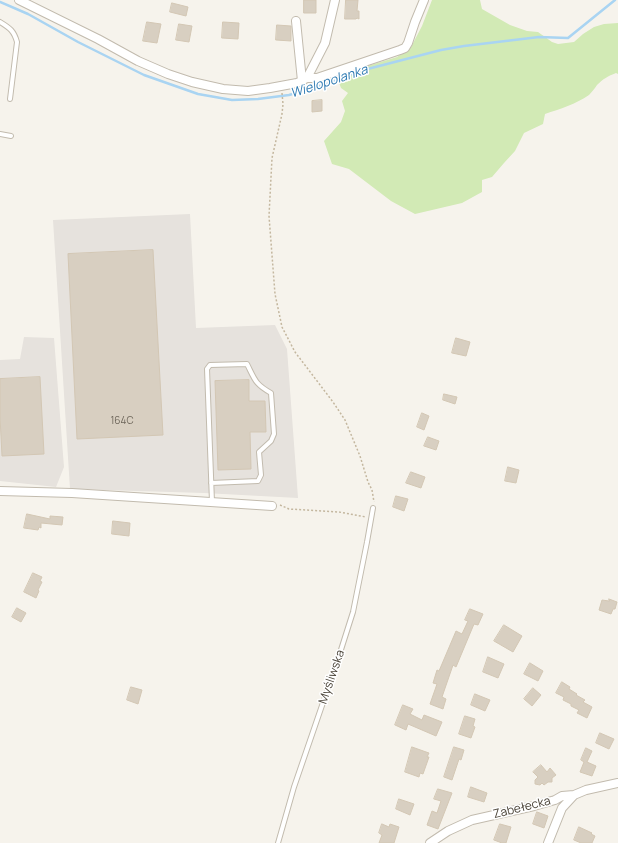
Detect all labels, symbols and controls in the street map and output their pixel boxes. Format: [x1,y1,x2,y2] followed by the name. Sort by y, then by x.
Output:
[288,62,370,102] water label: Wielopolanka
[110,415,134,427] house number: 164C
[316,648,348,706] street label: Myśliwska
[492,794,552,822] street label: Zabełecka

